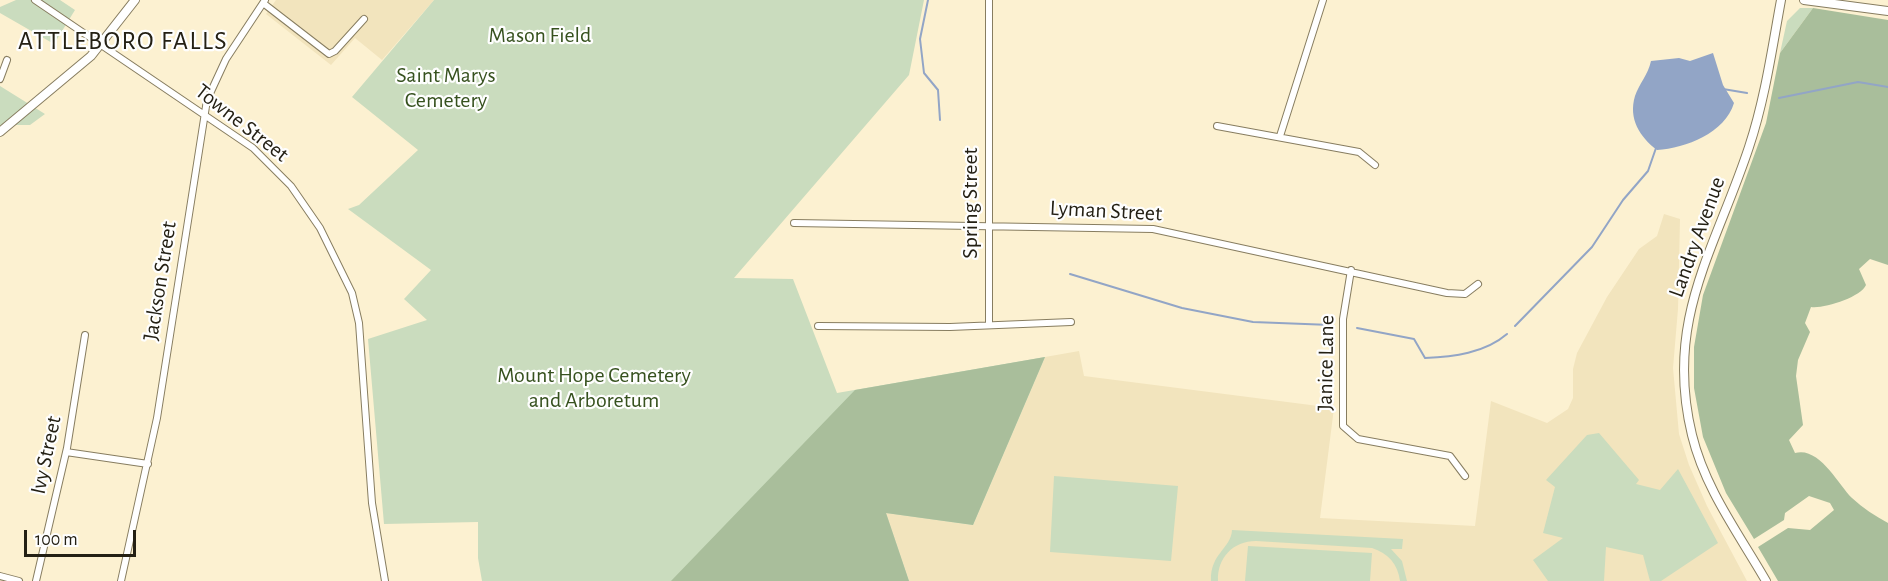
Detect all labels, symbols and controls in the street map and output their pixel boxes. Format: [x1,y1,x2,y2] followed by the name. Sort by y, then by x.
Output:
[489,22,591,48] park label: Mason Field
[18,25,228,57] district label: ATTLEBORO FALLS
[396,62,496,113] park label: Saint Marys Cemetery
[190,78,294,168] street label: Towne Street
[957,147,983,259] street label: Spring Street
[1663,173,1731,301] street label: Landry Avenue
[1049,195,1163,227] street label: Lyman Street
[138,219,182,343] street label: Jackson Street
[1312,315,1340,411] street label: Janice Lane
[497,362,691,414] park label: Mount Hope Cemetery and Arboretum
[25,413,67,497] street label: Ivy Street
[27,518,140,556] scale bar
[35,531,78,549] text: 100 m

